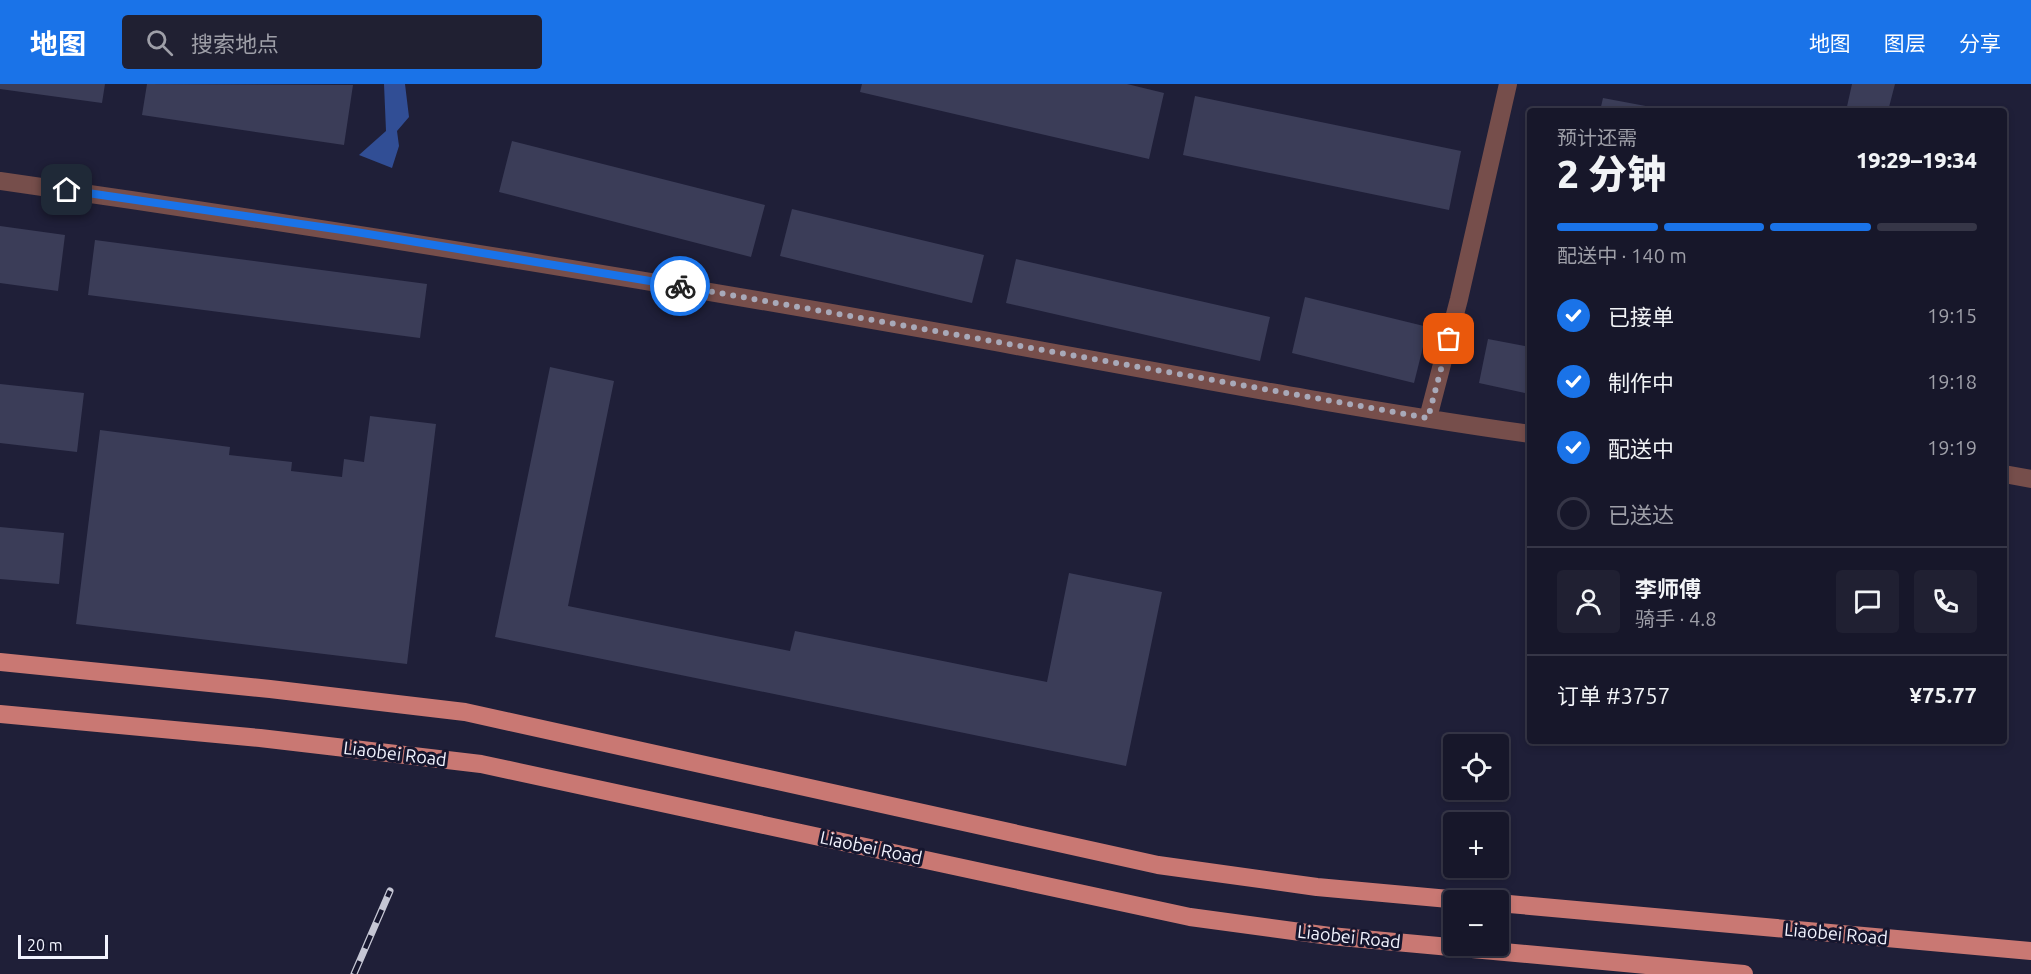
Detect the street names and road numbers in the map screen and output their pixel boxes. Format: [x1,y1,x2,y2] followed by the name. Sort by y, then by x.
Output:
[342,737,448,769] street label: Liaobei Road
[818,826,924,868] street label: Liaobei Road
[1784,919,1889,947] street label: Liaobei Road
[1296,921,1402,951] street label: Liaobei Road

